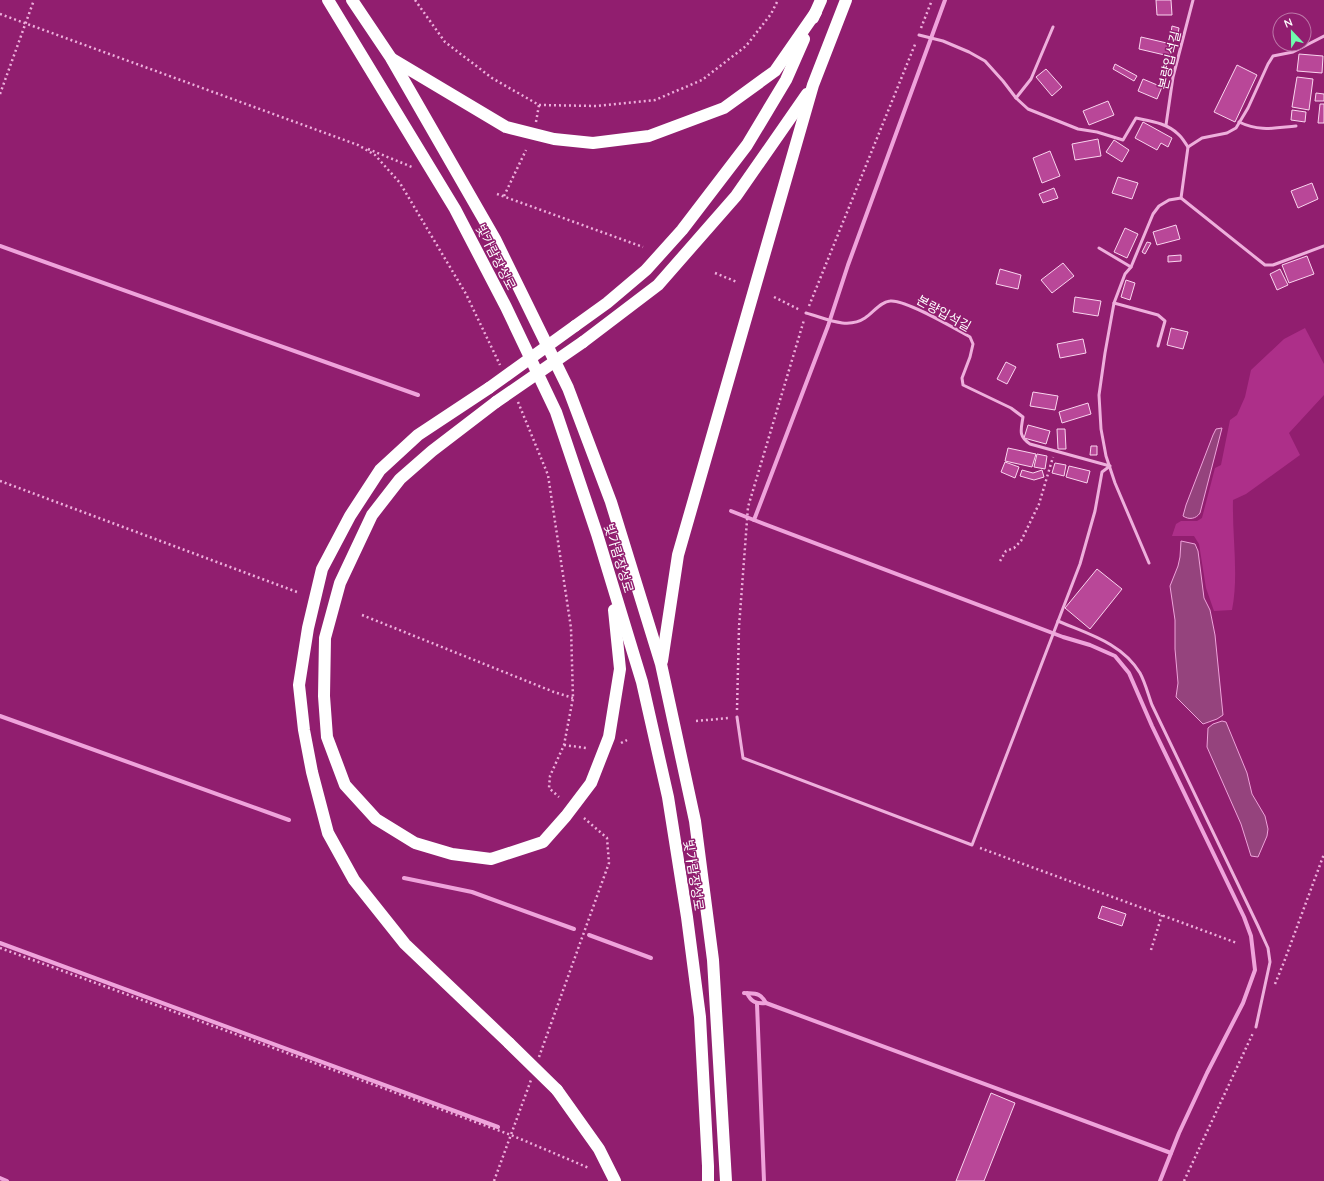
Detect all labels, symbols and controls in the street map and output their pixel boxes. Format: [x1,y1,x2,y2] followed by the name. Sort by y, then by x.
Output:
[1272,12,1312,52] north arrow
[1282,15,1295,31] text: N
[1154,29,1184,91] street label: 본량입석길
[473,221,519,293] street label: 빛가람장성로
[914,292,974,334] street label: 본량입석길
[601,521,637,595] street label: 빛가람장성로
[680,838,708,912] street label: 빛가람장성로

